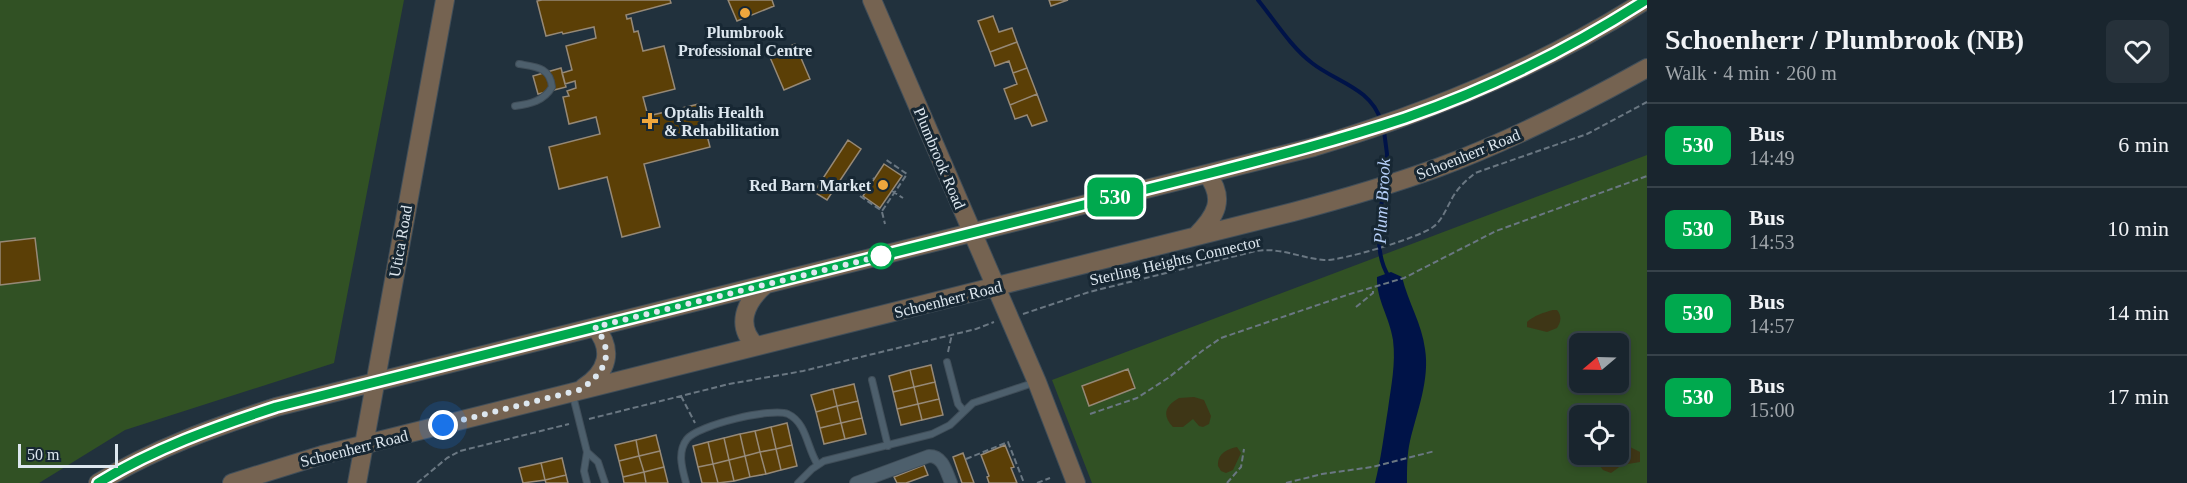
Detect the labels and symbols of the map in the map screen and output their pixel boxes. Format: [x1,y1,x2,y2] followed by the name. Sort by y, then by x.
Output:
[738,6,752,20] marker: Plumbrook Professional Centre
[678,24,812,59] place label: Plumbrook Professional Centre
[664,104,779,139] place label: Optalis Health & Rehabilitation
[910,105,969,212] street label: Plumbrook Road
[641,112,659,130] marker: Optalis Health & Rehabilitation
[1414,126,1523,183] street label: Schoenherr Road
[1370,157,1394,245] water label: Plum Brook
[749,177,872,194] place label: Red Barn Market
[876,178,890,192] marker: Red Barn Market
[1080,178,1150,216] line badge: 530
[386,204,415,278] street label: Utica Road
[1088,232,1263,289] street label: Sterling Heights Connector
[868,243,894,269] unlabelled marker
[892,278,1004,321] street label: Schoenherr Road
[1569,333,1629,393] north arrow
[428,410,458,440] your location
[298,427,410,470] street label: Schoenherr Road
[18,441,118,468] scale bar

